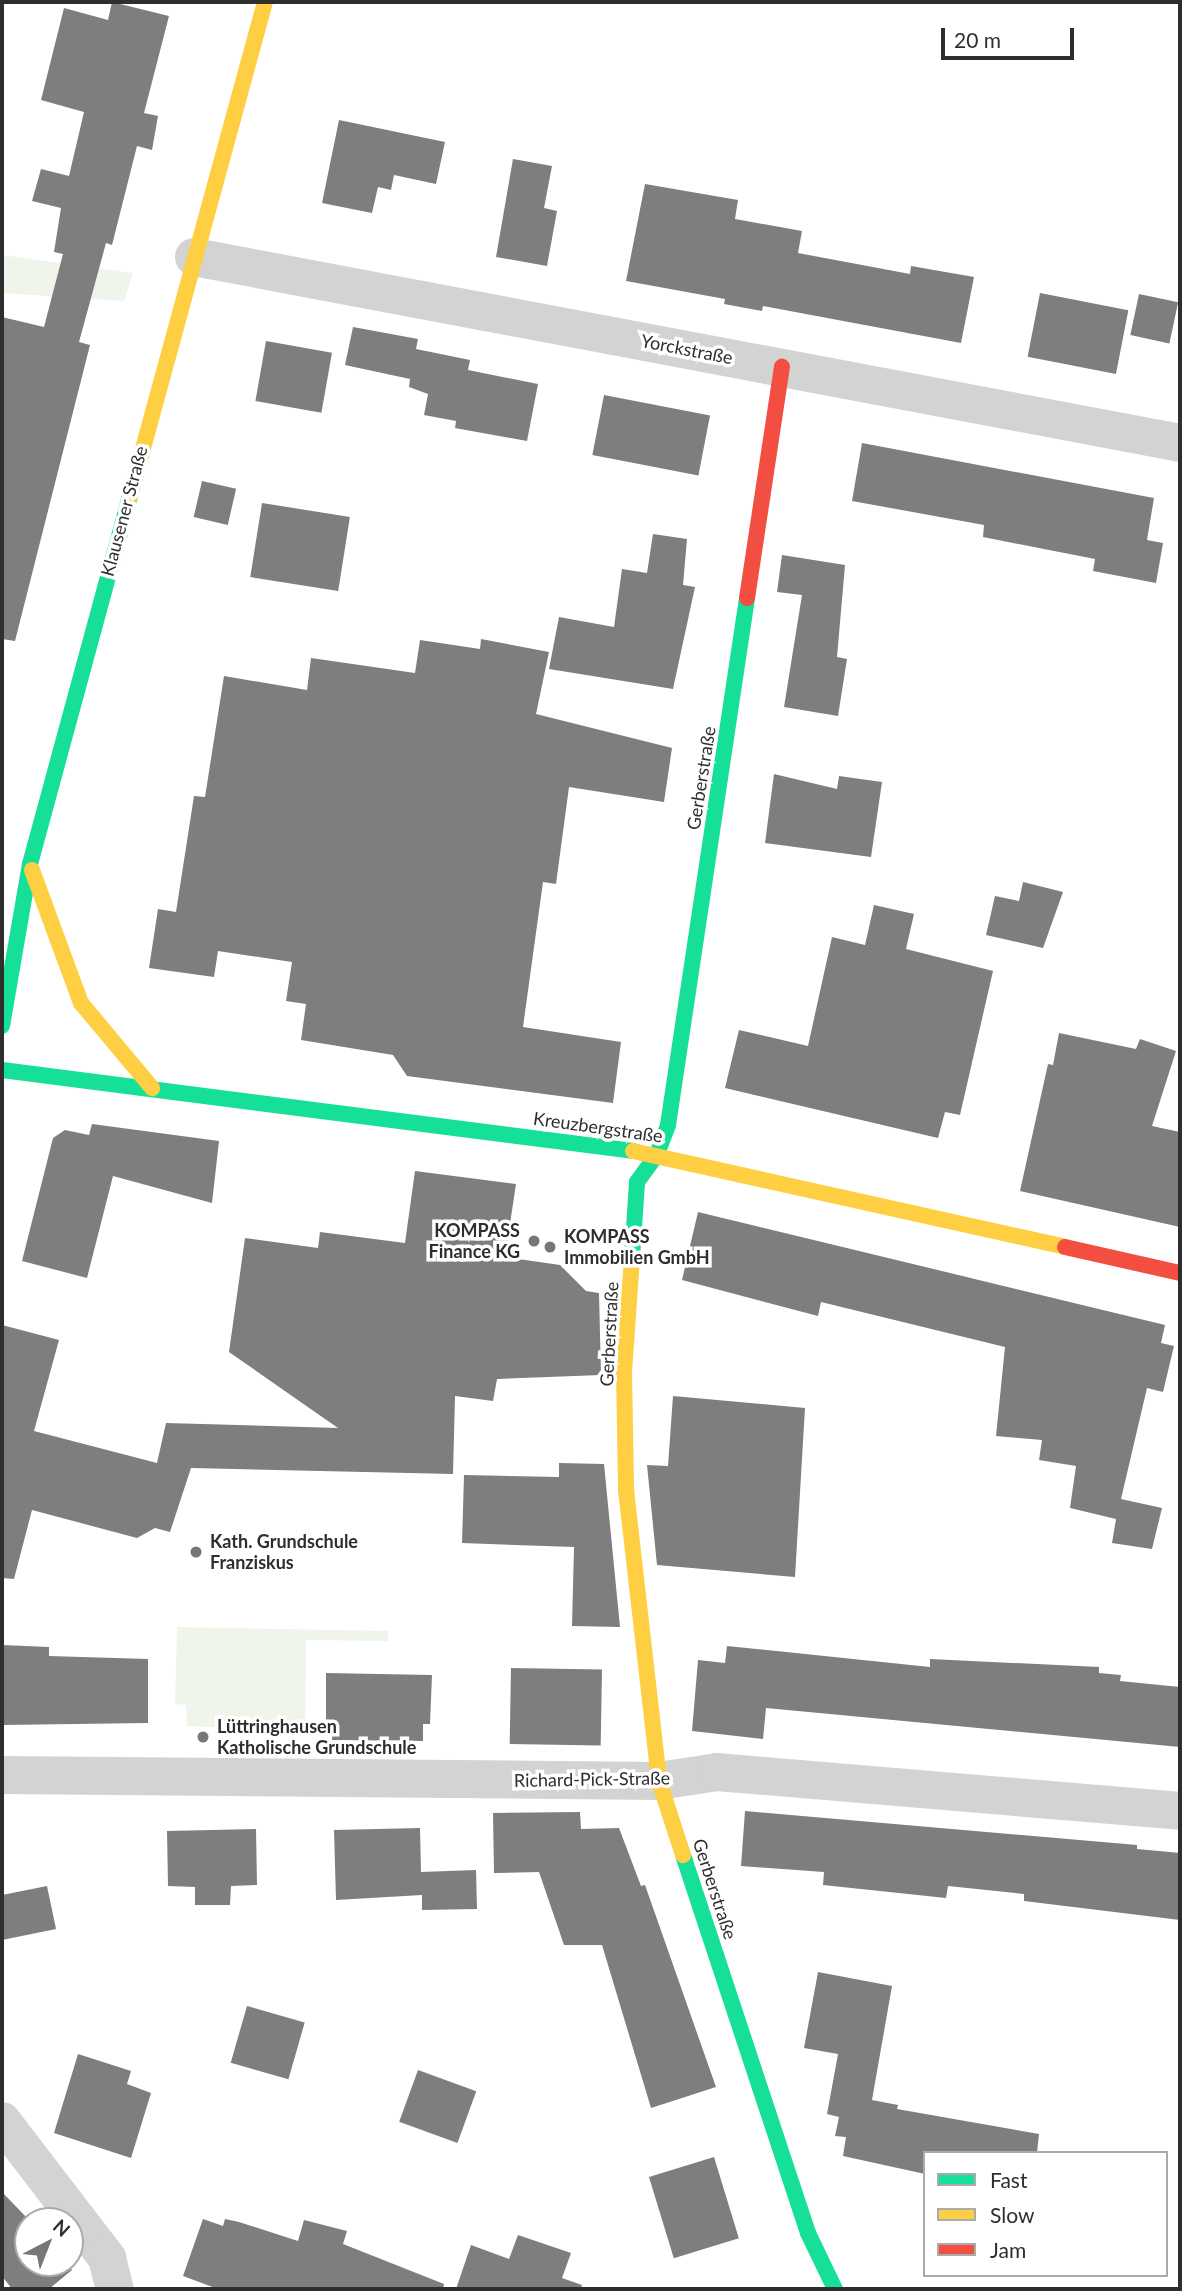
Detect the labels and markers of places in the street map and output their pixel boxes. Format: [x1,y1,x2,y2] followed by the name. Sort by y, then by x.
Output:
[429,1220,520,1262] place label: KOMPASS Finance KG
[564,1226,709,1268] place label: KOMPASS Immobilien GmbH
[526,1233,542,1249] marker: KOMPASS Finance KG
[542,1239,558,1255] marker: KOMPASS Immobilien GmbH
[210,1531,358,1574] place label: Kath. Grundschule Franziskus
[188,1544,204,1560] marker: Kath. Grundschule Franziskus
[217,1716,416,1758] place label: Lüttringhausen Katholische Grundschule
[195,1729,211,1745] marker: Lüttringhausen Katholische Grundschule

